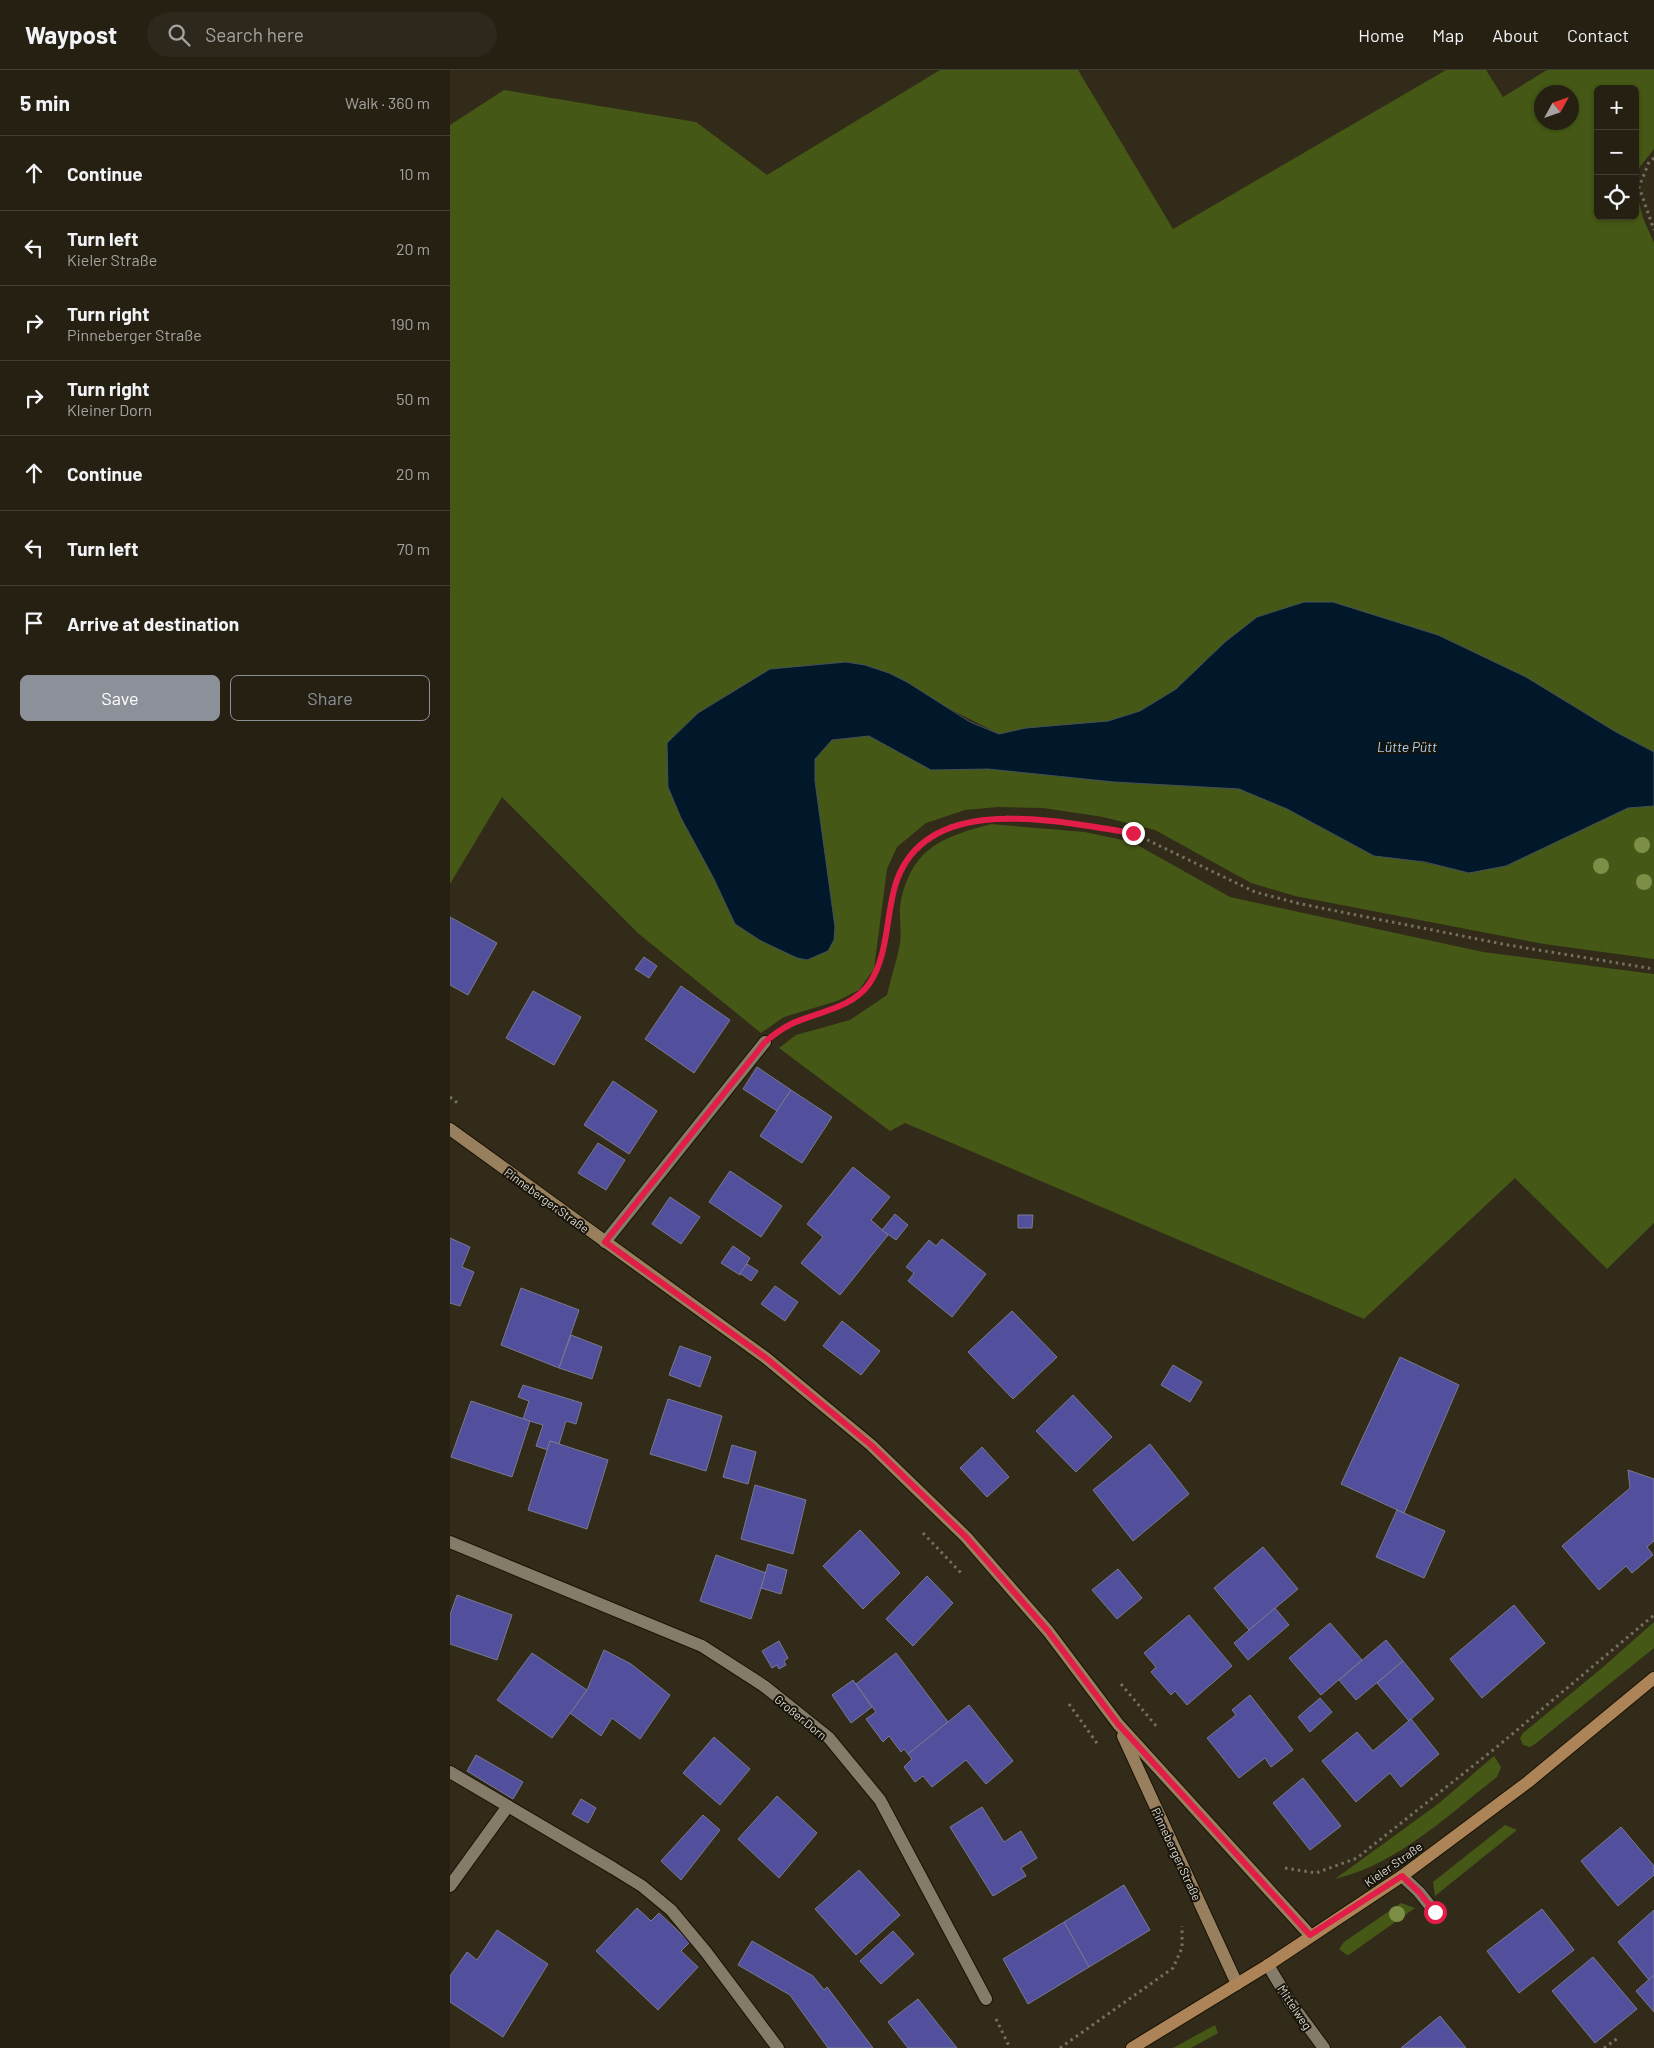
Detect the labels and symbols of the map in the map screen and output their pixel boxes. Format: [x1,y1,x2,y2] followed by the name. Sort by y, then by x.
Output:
[1534,85,1579,130] north arrow
[1377,738,1437,755] water label: Lütte Pütt
[1122,822,1145,845] route end
[502,1165,592,1235] street label: Pinneberger Straße
[772,1692,830,1742] street label: Großer Dorn
[1149,1805,1205,1903] street label: Pinneberger Straße
[1361,1839,1425,1889] street label: Kieler Straße
[1424,1901,1447,1924] route start
[1275,1982,1315,2032] street label: Mittelweg

